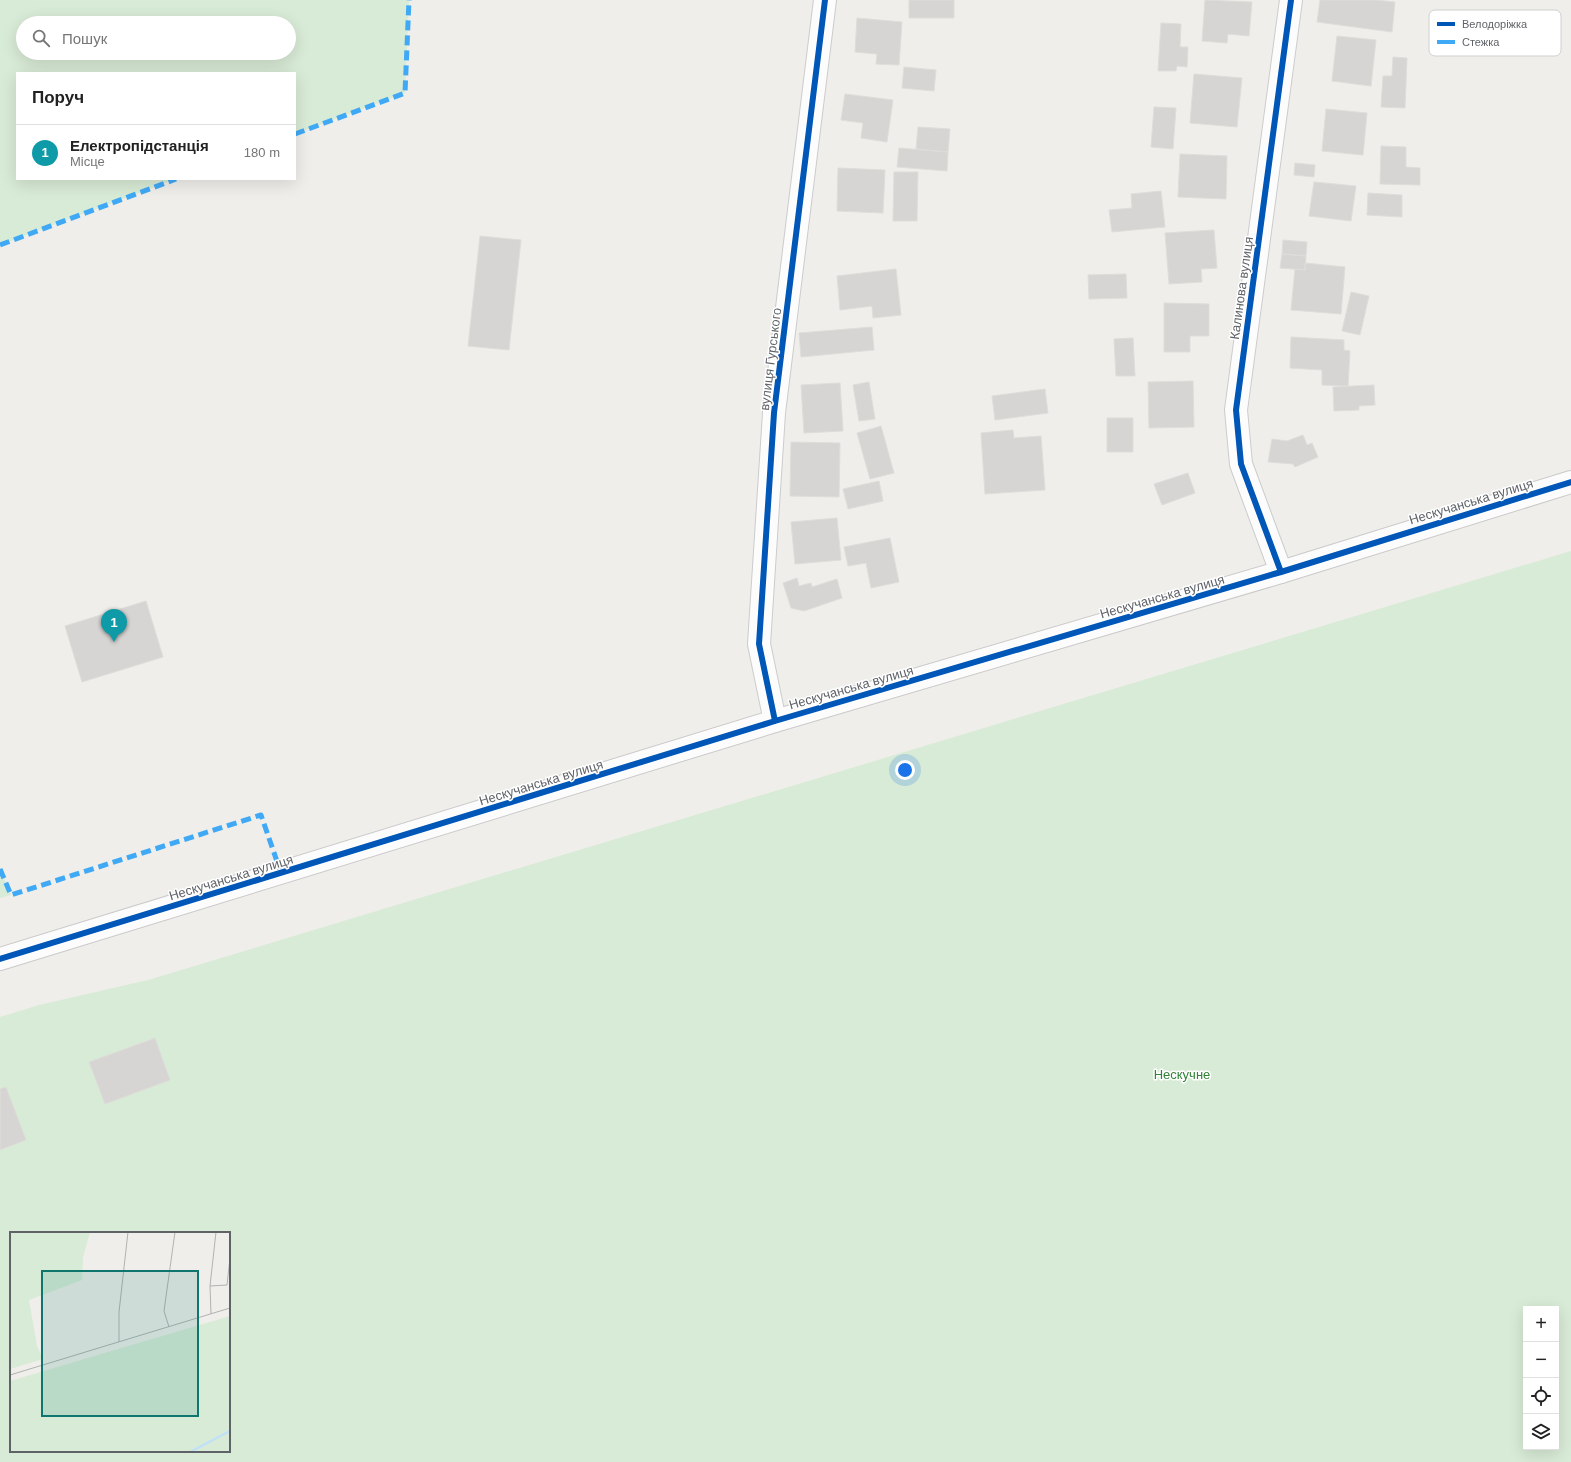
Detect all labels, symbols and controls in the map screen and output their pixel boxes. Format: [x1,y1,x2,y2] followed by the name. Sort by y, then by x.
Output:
[1429,10,1561,56] legend
[16,16,296,60] search box
[1462,18,1528,30] text: Велодоріжка
[30,27,52,49] icon: search
[62,30,107,47] text: Пошук
[1462,36,1500,48] text: Стежка
[32,88,84,107] text: Поруч
[70,137,209,154] text: Електропідстанція
[41,145,49,160] text: 1
[244,145,280,160] text: 180 m
[70,154,105,169] text: Місце
[1227,236,1256,341] street label: Калинова вулиця
[757,307,784,411] street label: вулиця Гурського
[1407,475,1535,527] street label: Нескучанська вулиця
[1098,572,1226,621] street label: Нескучанська вулиця
[101,609,127,642] pin: 1
[787,663,915,712] street label: Нескучанська вулиця
[477,756,605,808] street label: Нескучанська вулиця
[895,760,915,780] your location
[167,851,295,903] street label: Нескучанська вулиця
[1154,1067,1210,1082] park label: Нескучне
[10,1232,230,1452] inset map
[1523,1306,1559,1450] map controls
[1523,1306,1559,1342] button: +
[1523,1342,1559,1378] button: −
[1523,1378,1559,1414] button: locate
[1523,1414,1559,1450] button: layers

